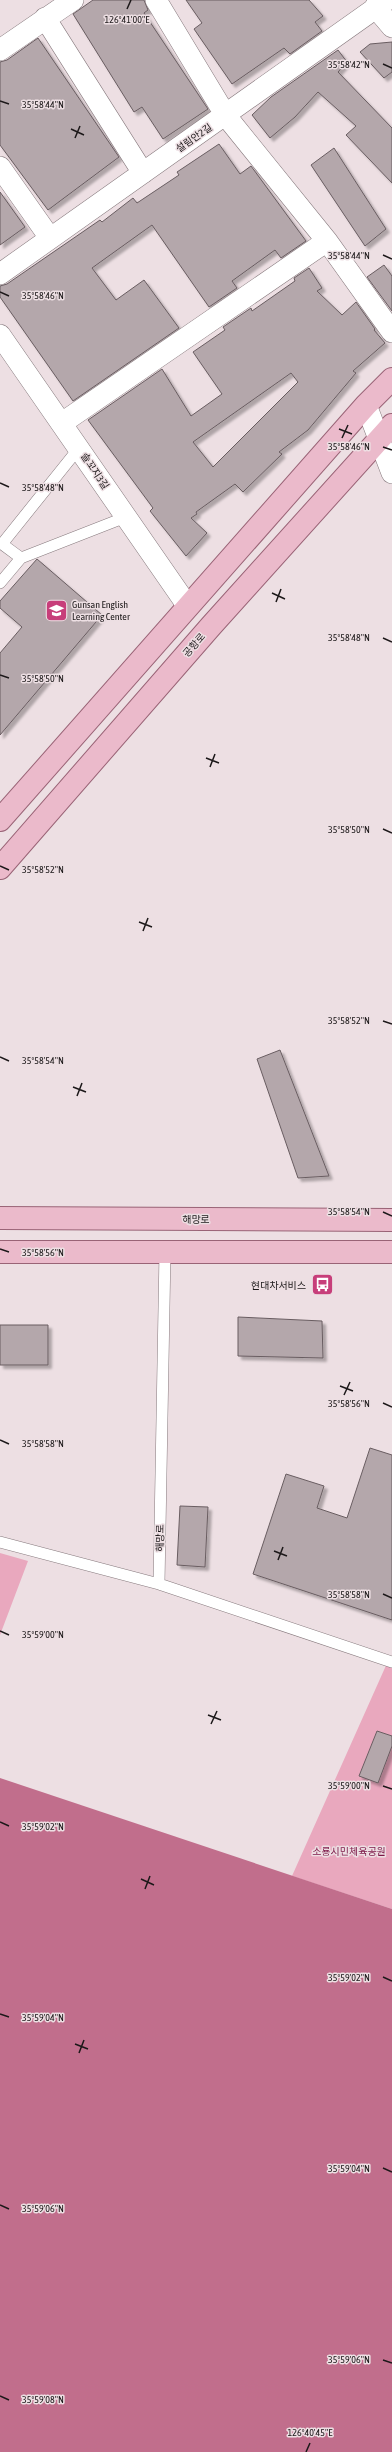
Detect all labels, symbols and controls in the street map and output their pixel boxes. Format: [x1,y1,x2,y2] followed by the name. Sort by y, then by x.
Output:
[105,14,150,25] text: 126°41'00"E
[328,59,370,70] text: 35°58'42"N
[22,99,64,110] text: 35°58'44"N
[174,122,214,154] street label: 설림안2길
[328,250,370,261] text: 35°58'44"N
[22,290,64,301] text: 35°58'46"N
[328,441,370,452] text: 35°58'46"N
[79,451,111,491] street label: 솔꼬지3길
[22,482,64,493] text: 35°58'48"N
[43,597,69,623] school or university icon: Gunsan English Learning Center
[72,599,131,622] place label: Gunsan English Learning Center
[181,631,207,659] street label: 공항로
[328,632,370,643] text: 35°58'48"N
[22,673,64,684] text: 35°58'50"N
[328,824,370,835] text: 35°58'50"N
[22,864,64,875] text: 35°58'52"N
[328,1015,370,1026] text: 35°58'52"N
[22,1055,64,1066] text: 35°58'54"N
[328,1206,370,1217] text: 35°58'54"N
[182,1214,210,1225] street label: 해망로
[22,1247,64,1258] text: 35°58'56"N
[309,1272,335,1298] bus stop icon: 현대차서비스
[251,1280,306,1291] place label: 현대차서비스
[328,1398,370,1409] text: 35°58'56"N
[22,1438,64,1449] text: 35°58'58"N
[154,1524,166,1552] street label: 해망로
[328,1589,370,1600] text: 35°58'58"N
[22,1629,64,1640] text: 35°59'00"N
[328,1780,370,1791] text: 35°59'00"N
[22,1821,64,1832] text: 35°59'02"N
[312,1846,386,1857] park label: 소룡시민체육공원
[328,1972,370,1983] text: 35°59'02"N
[22,2012,64,2023] text: 35°59'04"N
[328,2163,370,2174] text: 35°59'04"N
[22,2203,64,2214] text: 35°59'06"N
[328,2354,370,2365] text: 35°59'06"N
[22,2394,64,2405] text: 35°59'08"N
[288,2427,333,2438] text: 126°40'45"E

